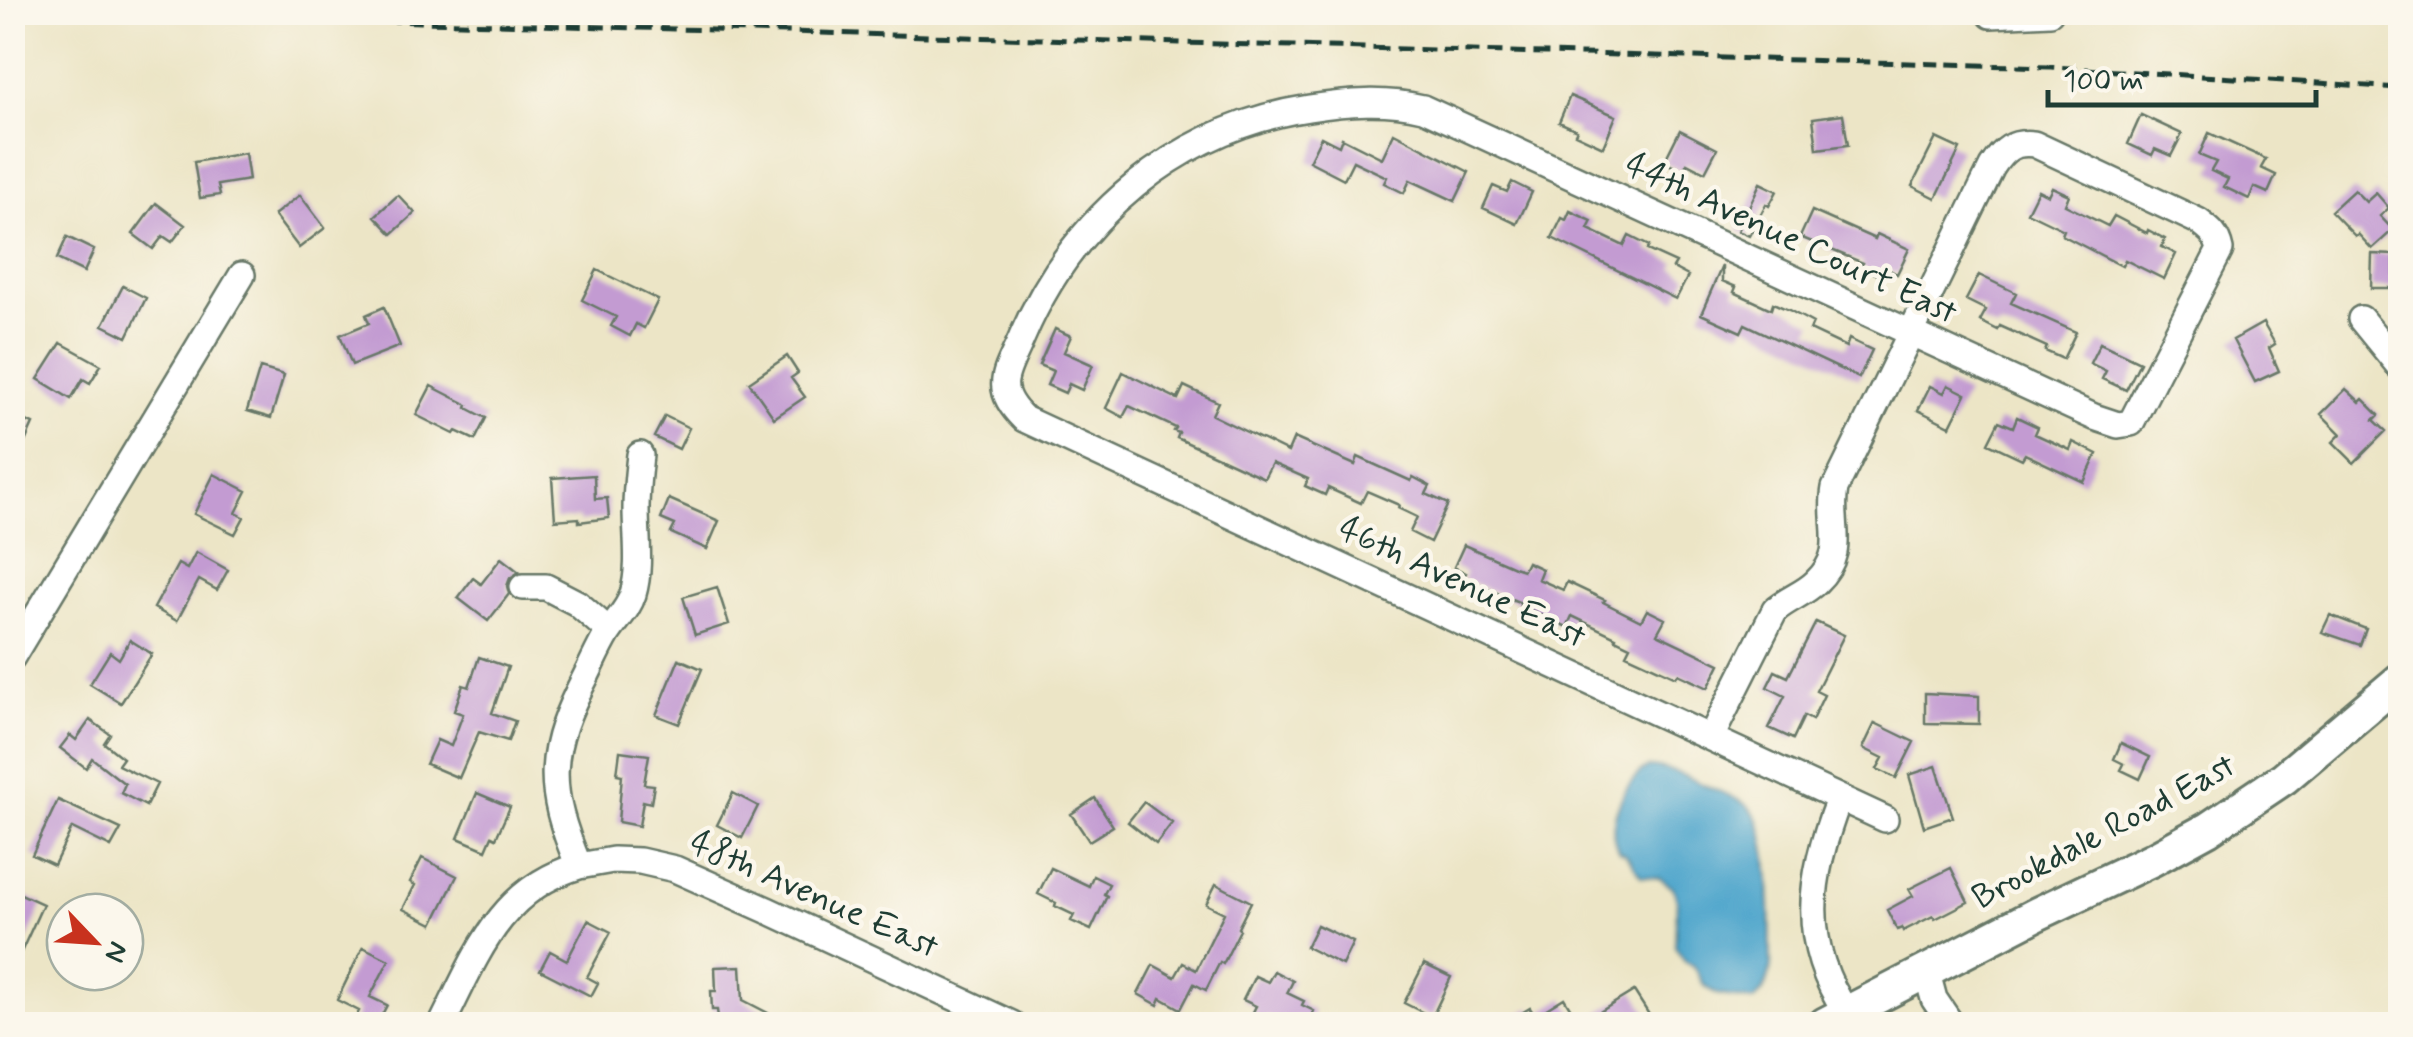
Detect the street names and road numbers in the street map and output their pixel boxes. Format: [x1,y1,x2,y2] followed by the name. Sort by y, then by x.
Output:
[1618,142,1964,336] street label: 44th Avenue Court East
[1331,506,1593,660] street label: 46th Avenue East
[1964,743,2244,921] street label: Brookdale Road East
[682,820,946,970] street label: 48th Avenue East

